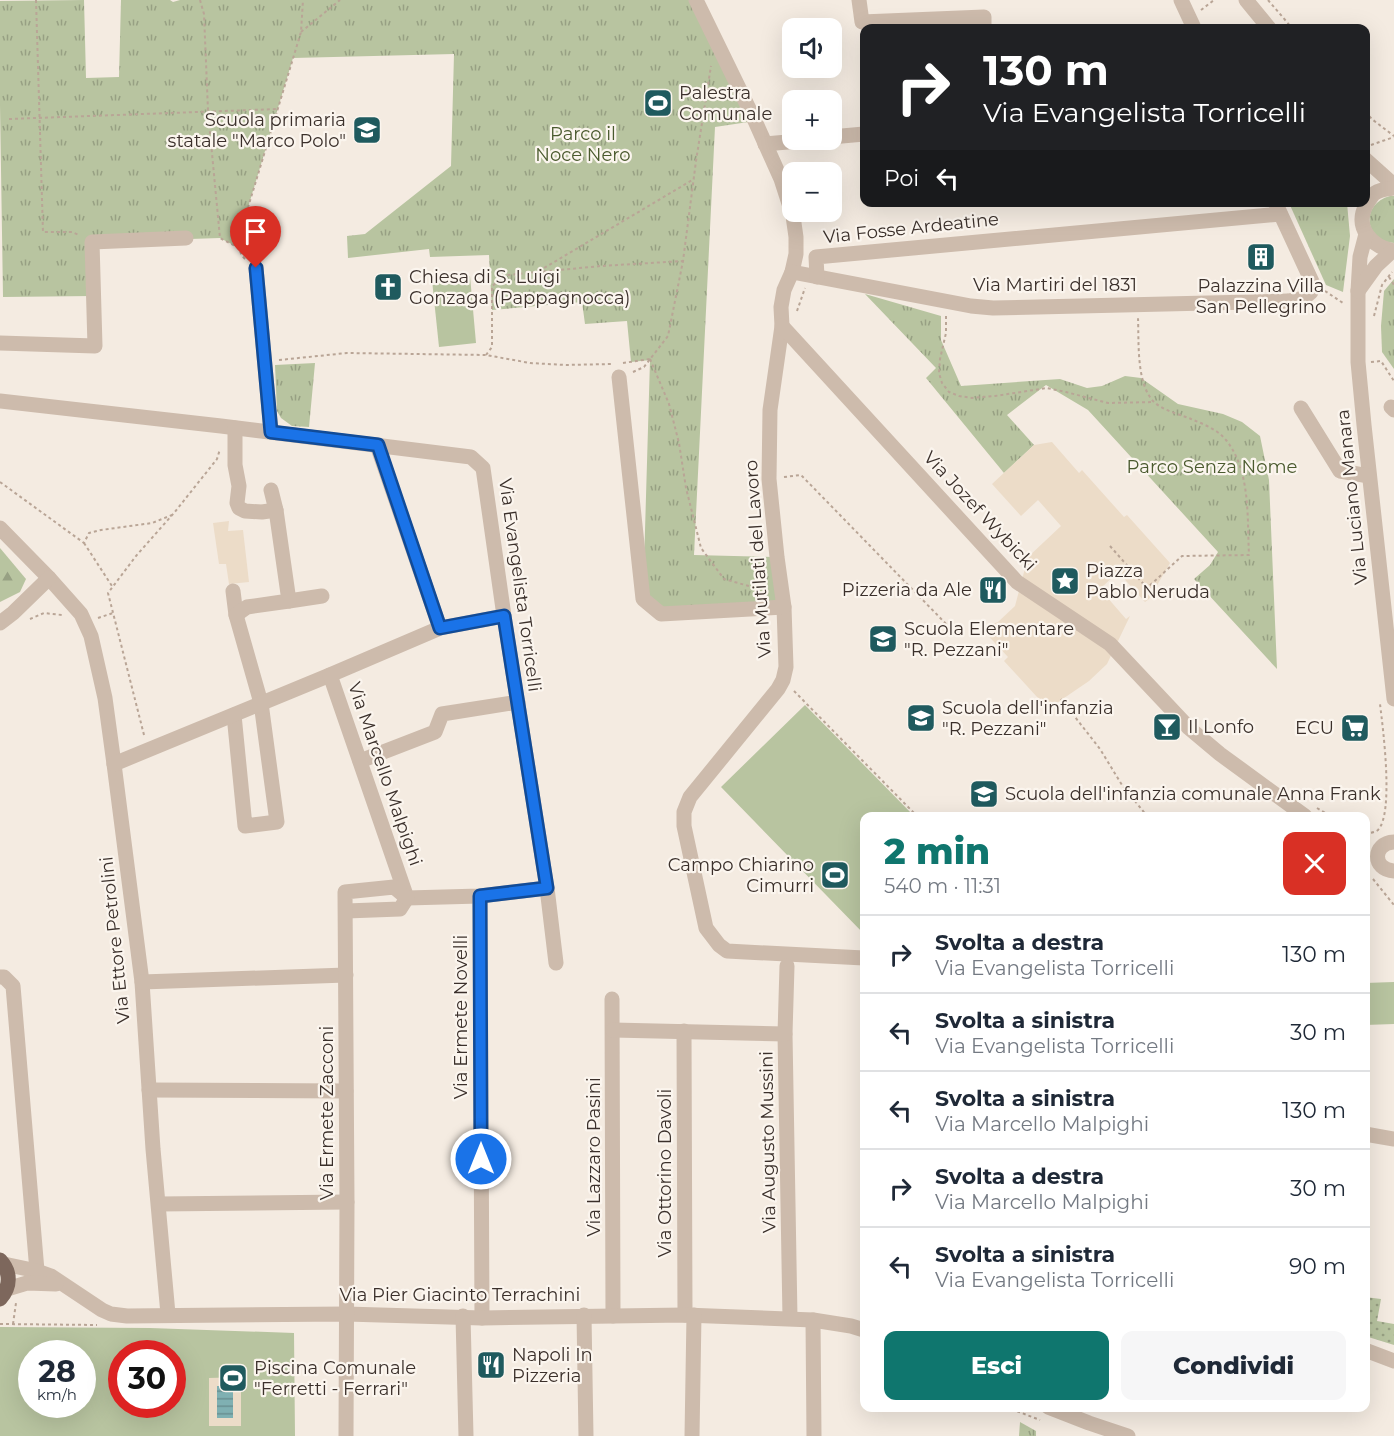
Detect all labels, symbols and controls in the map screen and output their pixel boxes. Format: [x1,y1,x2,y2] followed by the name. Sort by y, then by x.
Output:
[782,18,842,222] map controls
[782,18,842,78] button: sound
[983,44,1109,96] text: 130 m
[884,48,962,126] icon: right
[679,82,772,125] place label: Palestra Comunale
[642,87,674,119] sports icon: Palestra Comunale
[782,90,842,150] button: +
[983,96,1306,129] text: Via Evangelista Torricelli
[168,109,346,152] place label: Scuola primaria statale "Marco Polo"
[351,114,383,146] school or university icon: Scuola primaria statale "Marco Polo"
[535,123,631,166] park label: Parco il Noce Nero
[782,162,842,222] button: −
[931,162,964,195] icon: left
[884,165,919,192] text: Poi
[230,206,281,268] pin
[822,208,1000,248] street label: Via Fosse Ardeatine
[239,215,272,248] icon: arrive
[1245,241,1277,273] building icon: Palazzina Villa San Pellegrino
[409,266,630,309] place label: Chiesa di S. Luigi Gonzaga (Pappagnocca)
[372,271,404,303] church icon: Chiesa di S. Luigi Gonzaga (Pappagnocca)
[973,274,1137,296] street label: Via Martiri del 1831
[1196,275,1326,318] place label: Palazzina Villa San Pellegrino
[1332,408,1372,586] street label: Via Luciano Manara
[919,447,1041,575] street label: Via Jozef Wybicki
[1127,456,1298,478] park label: Parco Senza Nome
[740,459,776,659] street label: Via Mutilati del Lavoro
[494,477,546,693] street label: Via Evangelista Torricelli
[1086,560,1210,603] place label: Piazza Pablo Neruda
[1049,565,1081,597] place icon: Piazza Pablo Neruda
[977,574,1009,606] restaurant icon: Pizzeria da Ale
[842,579,972,601] place label: Pizzeria da Ale
[904,618,1074,661] place label: Scuola Elementare "R. Pezzani"
[867,623,899,655] school or university icon: Scuola Elementare "R. Pezzani"
[343,679,427,869] street label: Via Marcello Malpighi
[942,697,1114,740] place label: Scuola dell'infanzia "R. Pezzani"
[905,702,937,734] school or university icon: Scuola dell'infanzia "R. Pezzani"
[1151,711,1183,743] bar icon: Il Lonfo
[1339,712,1371,744] supermarket icon: ECU
[1188,716,1254,738] place label: Il Lonfo
[1295,717,1334,739] place label: ECU
[968,778,1000,810] school or university icon: Scuola dell'infanzia comunale Anna Frank
[1005,783,1381,805] place label: Scuola dell'infanzia comunale Anna Frank
[884,829,990,873] text: 2 min
[1283,832,1346,895] button: close
[668,854,814,897] place label: Campo Chiarino Cimurri
[95,855,135,1025] street label: Via Ettore Petrolini
[819,859,851,891] sports icon: Campo Chiarino Cimurri
[884,874,1001,898] text: 540 m · 11:31
[935,929,1104,956] text: Svolta a destra
[450,935,472,1099] street label: Via Ermete Novelli
[884,938,917,971] icon: right
[1282,941,1346,968] text: 130 m
[935,956,1174,980] text: Via Evangelista Torricelli
[935,1007,1115,1034] text: Svolta a sinistra
[884,1016,917,1049] icon: left
[1290,1019,1346,1046] text: 30 m
[316,1026,338,1200] street label: Via Ermete Zacconi
[935,1034,1174,1058] text: Via Evangelista Torricelli
[755,1051,781,1233] street label: Via Augusto Mussini
[583,1077,605,1237] street label: Via Lazzaro Pasini
[935,1085,1115,1112] text: Svolta a sinistra
[654,1089,676,1257] street label: Via Ottorino Davoli
[884,1094,917,1127] icon: left
[1282,1097,1346,1124] text: 130 m
[935,1112,1149,1136] text: Via Marcello Malpighi
[449,1127,513,1191] position arrow
[935,1163,1104,1190] text: Svolta a destra
[884,1172,917,1205] icon: right
[1290,1175,1346,1202] text: 30 m
[935,1190,1149,1214] text: Via Marcello Malpighi
[935,1241,1115,1268] text: Svolta a sinistra
[884,1250,917,1283] icon: left
[1289,1253,1346,1280] text: 90 m
[935,1268,1174,1292] text: Via Evangelista Torricelli
[340,1284,580,1306] street label: Via Pier Giacinto Terrachini
[884,1331,1109,1400] button: Esci
[1121,1331,1346,1400] button: Condividi
[108,1340,186,1418] speed limit sign: 30
[512,1344,593,1387] place label: Napoli In Pizzeria
[475,1349,507,1381] restaurant icon: Napoli In Pizzeria
[38,1353,76,1390] text: 28
[254,1357,416,1400] place label: Piscina Comunale "Ferretti - Ferrari"
[217,1362,249,1394] sports icon: Piscina Comunale "Ferretti - Ferrari"
[37,1385,77,1404] text: km/h

